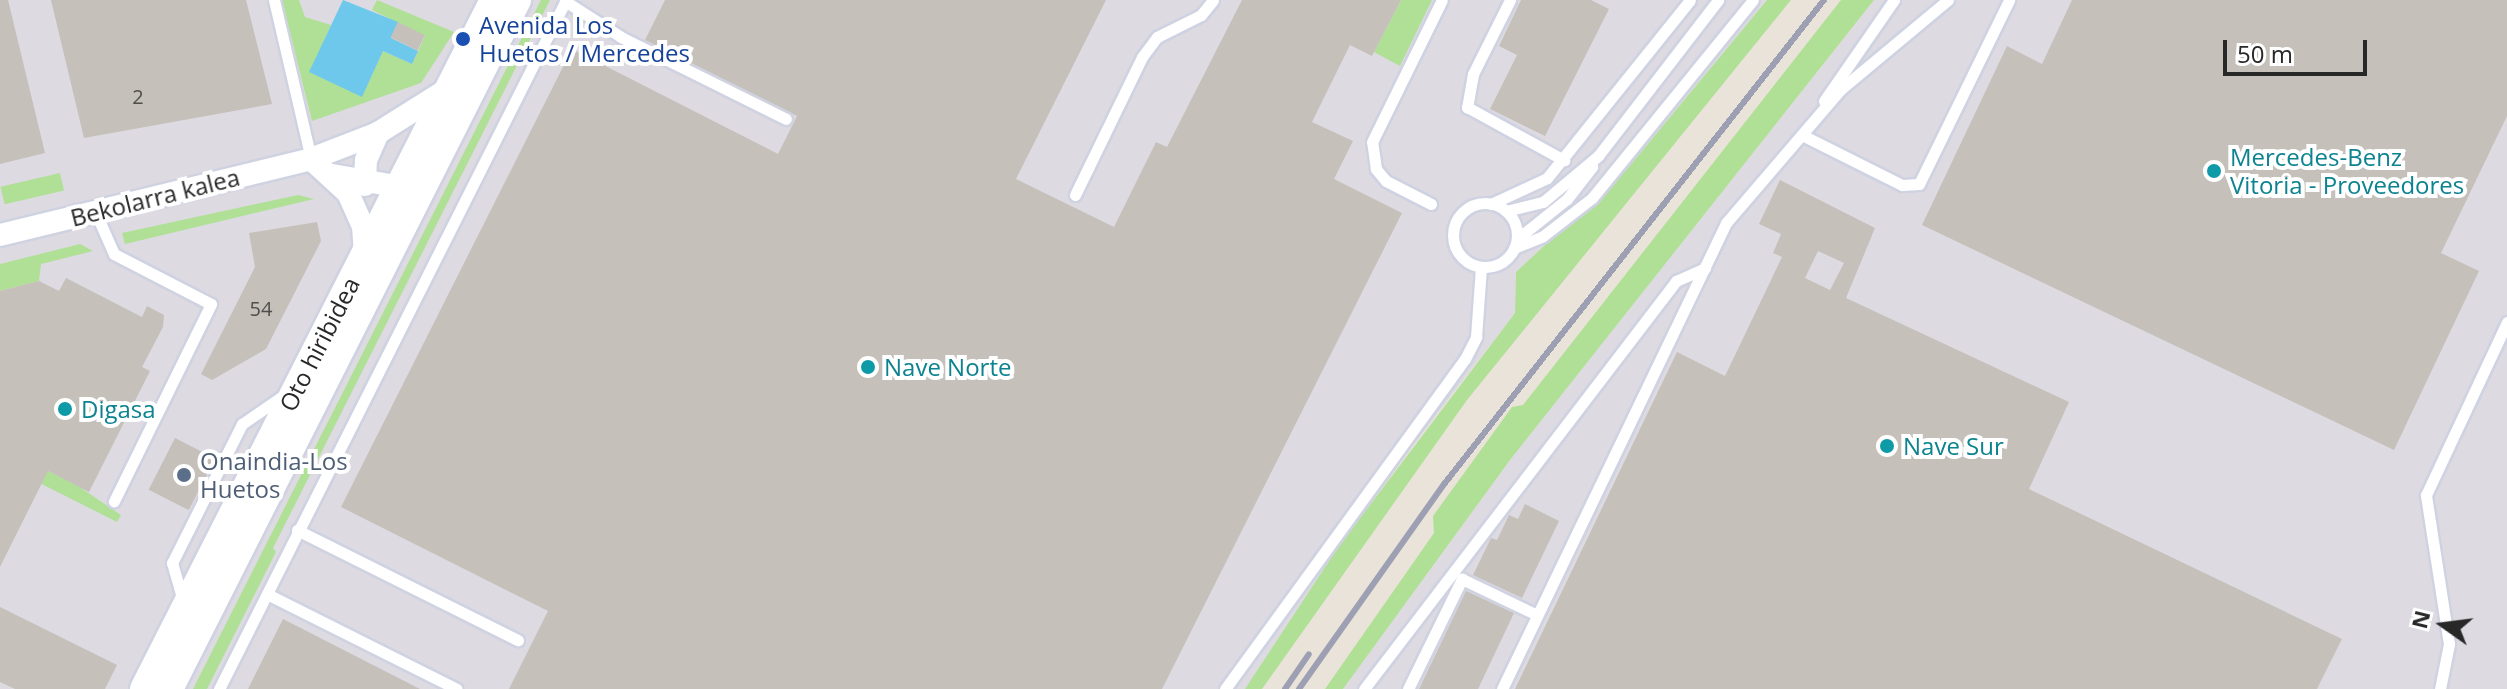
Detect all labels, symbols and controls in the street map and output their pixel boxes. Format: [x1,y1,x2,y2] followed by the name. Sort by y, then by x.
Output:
[479,11,690,67] place label: Avenida Los Huetos / Mercedes
[2227,24,2371,74] scale bar
[454,30,472,48] marker: Avenida Los Huetos / Mercedes
[2237,37,2293,70] text: 50 m
[132,84,144,108] house number: 2
[2230,143,2464,199] place label: Mercedes-Benz Vitoria - Proveedores
[67,162,243,232] street label: Bekolarra kalea
[2205,162,2223,180] marker: Mercedes-Benz Vitoria - Proveedores
[273,272,365,416] street label: Oto hiribidea
[250,296,272,320] house number: 54
[884,353,1011,381] place label: Nave Norte
[859,358,877,376] marker: Nave Norte
[81,395,156,423] place label: Digasa
[56,400,74,418] marker: Digasa
[1903,432,2004,460] place label: Nave Sur
[1878,437,1896,455] marker: Nave Sur
[200,447,348,503] place label: Onaindia-Los Huetos
[175,466,193,484] marker: Onaindia-Los Huetos
[2403,585,2483,665] north arrow
[2403,607,2436,632] text: N

